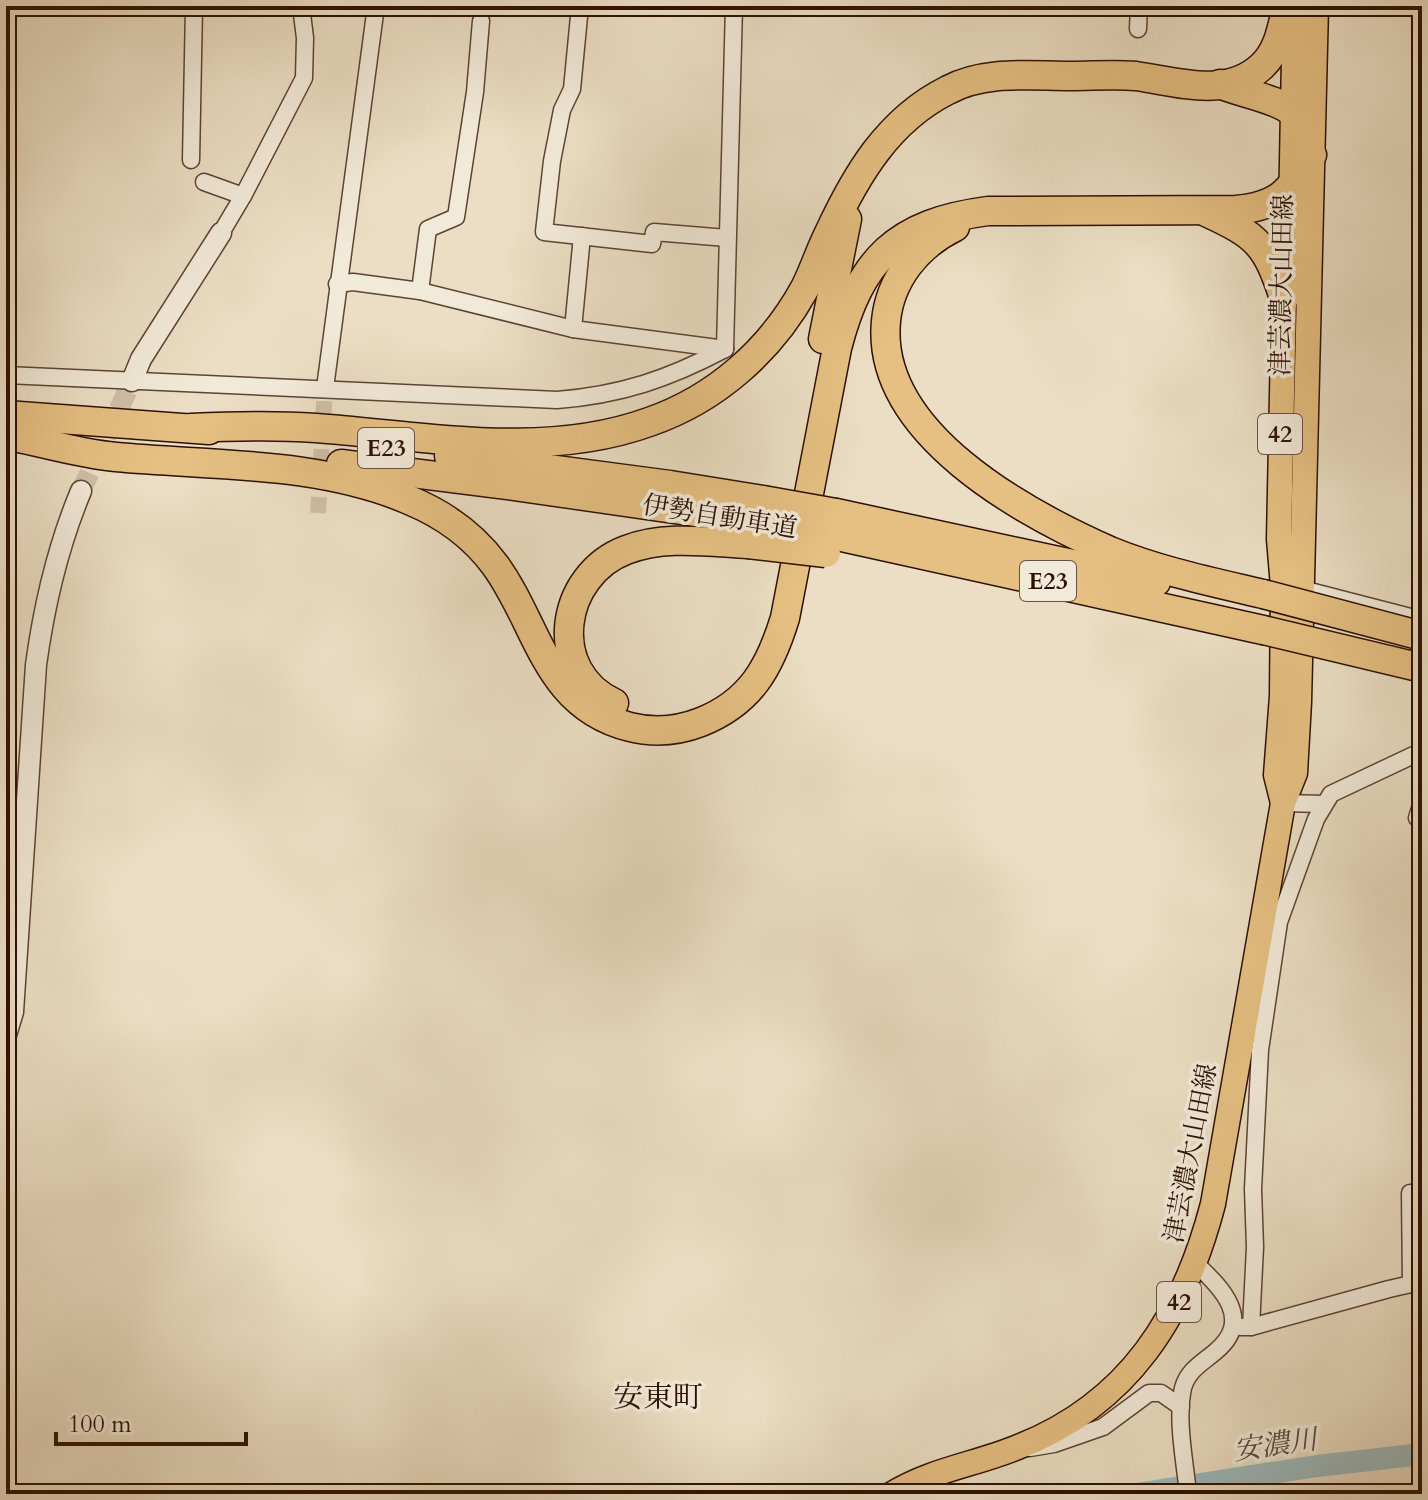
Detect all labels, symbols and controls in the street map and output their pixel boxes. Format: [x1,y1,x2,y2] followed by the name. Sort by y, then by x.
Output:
[1262,194,1301,376] street label: 津芸濃大山田線
[1258,414,1302,454] road number: 42
[358,428,414,468] road number: E23
[640,487,800,546] street label: 伊勢自動車道
[1020,561,1076,601] road number: E23
[1156,1060,1225,1246] street label: 津芸濃大山田線
[1157,1282,1201,1322] road number: 42
[613,1377,703,1418] district label: 安東町
[56,1396,246,1446] scale bar
[68,1408,132,1441] text: 100 m
[1231,1420,1322,1470] water label: 安濃川

